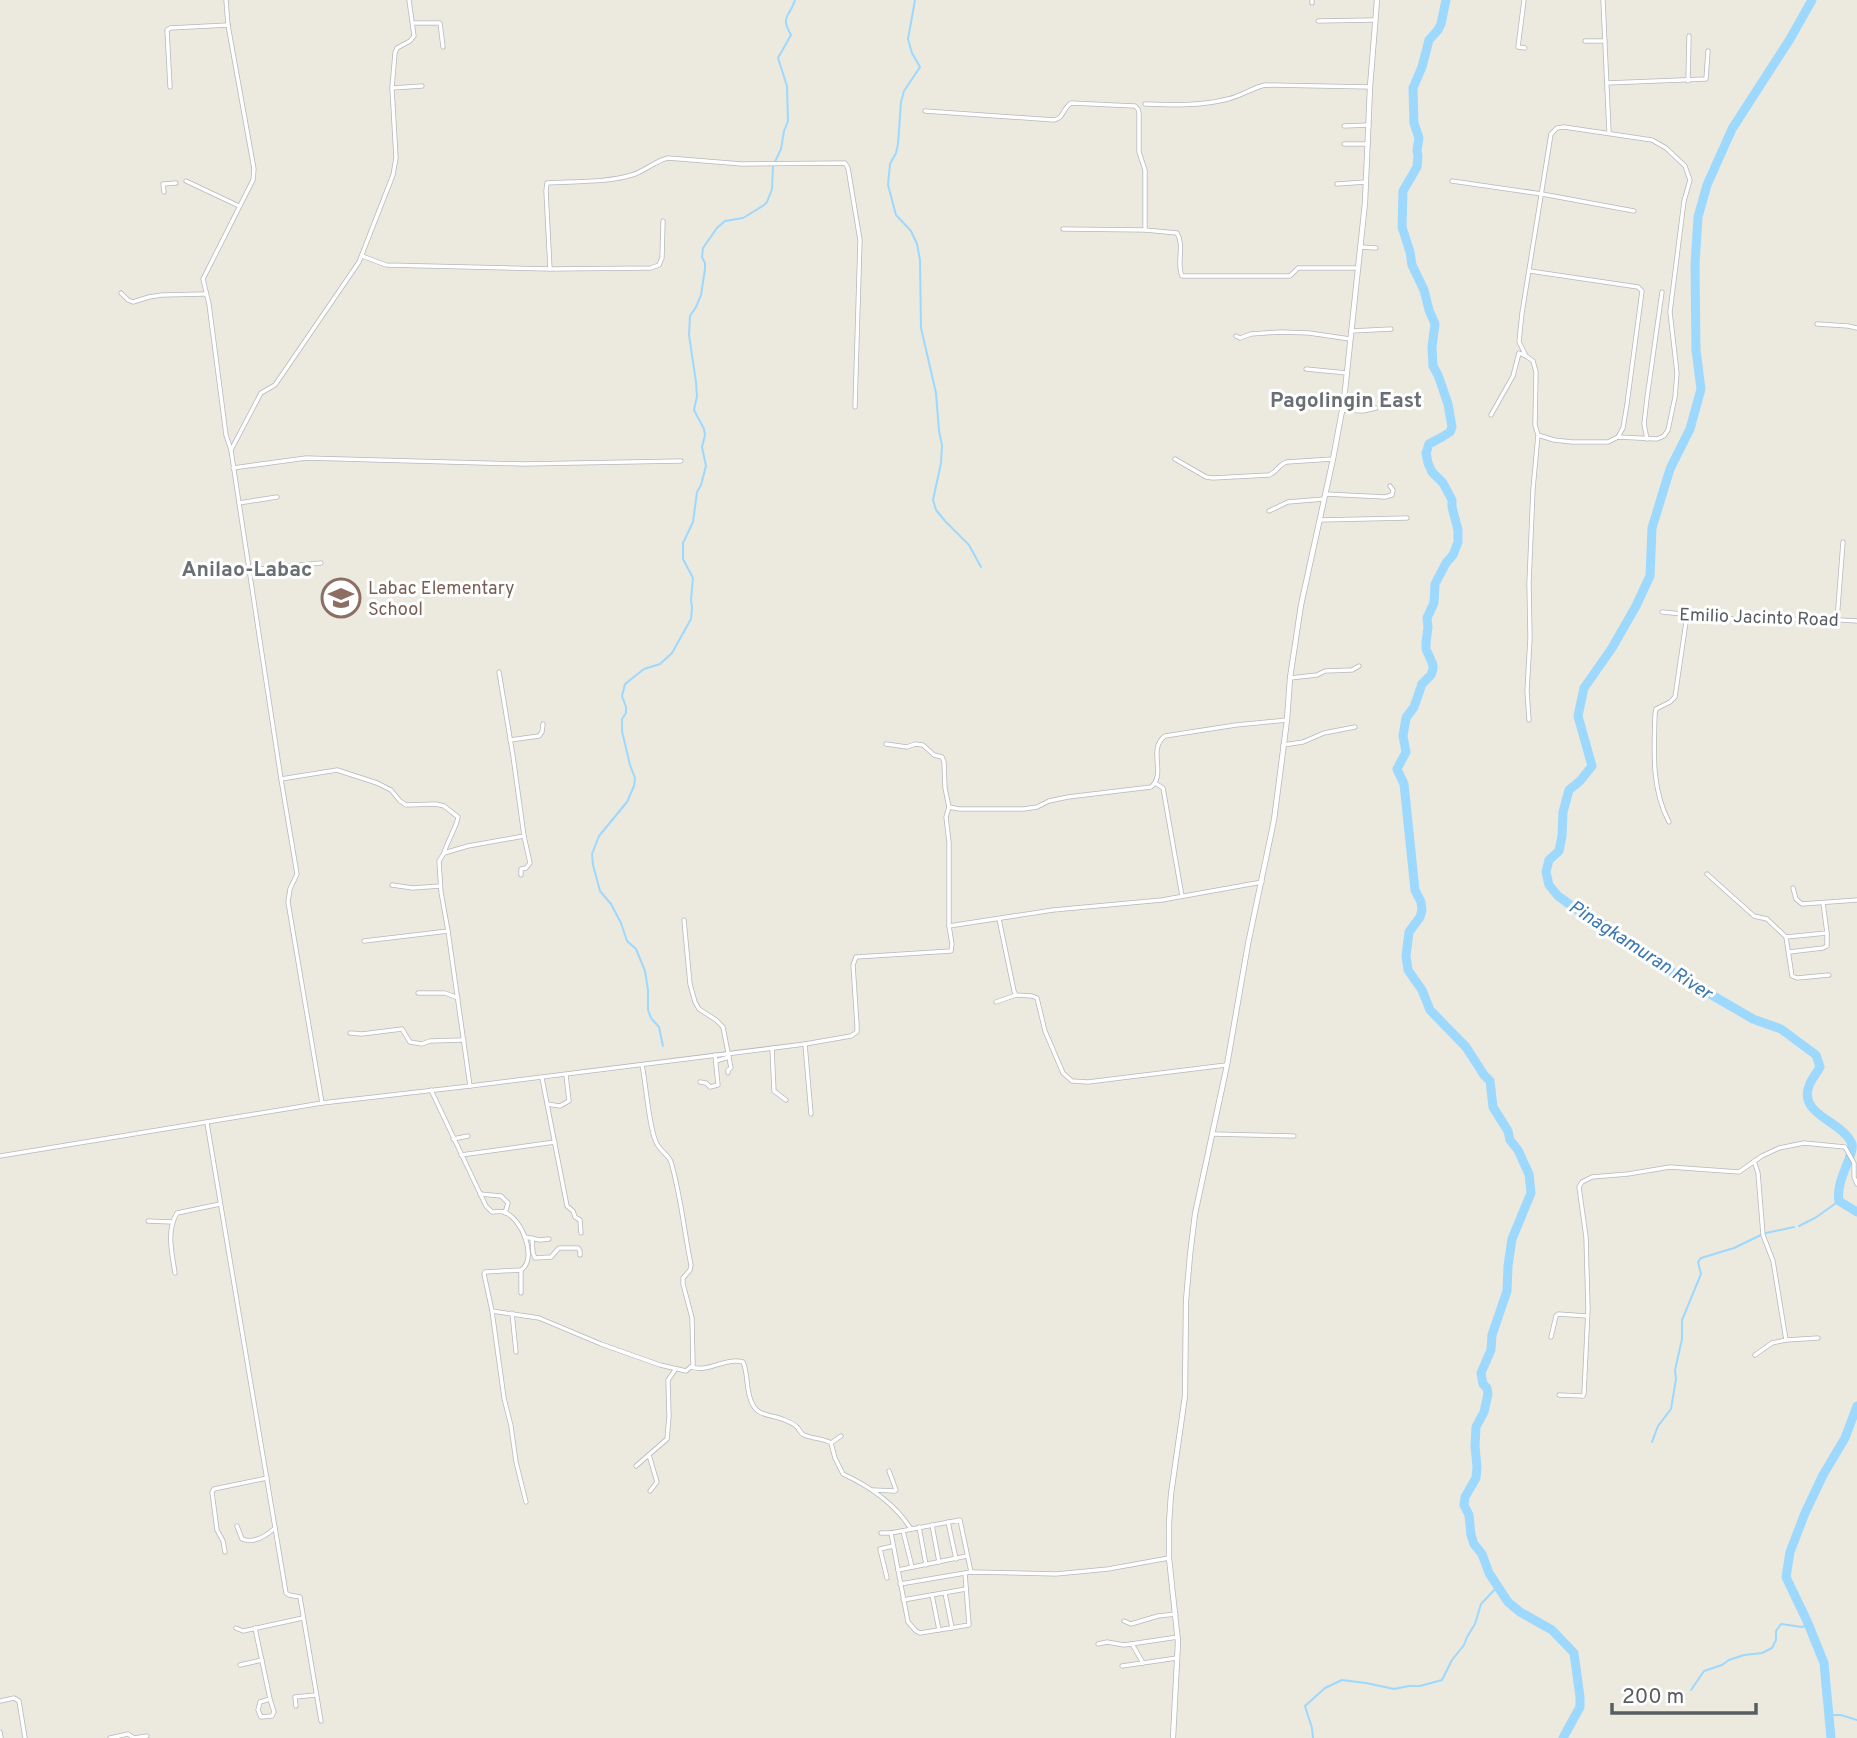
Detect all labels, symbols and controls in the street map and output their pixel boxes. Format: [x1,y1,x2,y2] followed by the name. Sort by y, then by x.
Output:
[1270,388,1422,415] district label: Pagolingin East
[182,557,312,584] district label: Anilao-Labac
[320,577,362,619] school or university icon: Labac Elementary School
[368,578,515,622] place label: Labac Elementary School
[1679,604,1839,633] street label: Emilio Jacinto Road
[1564,895,1718,1007] water label: Pinagkamuran River
[1612,1672,1756,1716] scale bar
[1622,1684,1684,1711] text: 200 m

